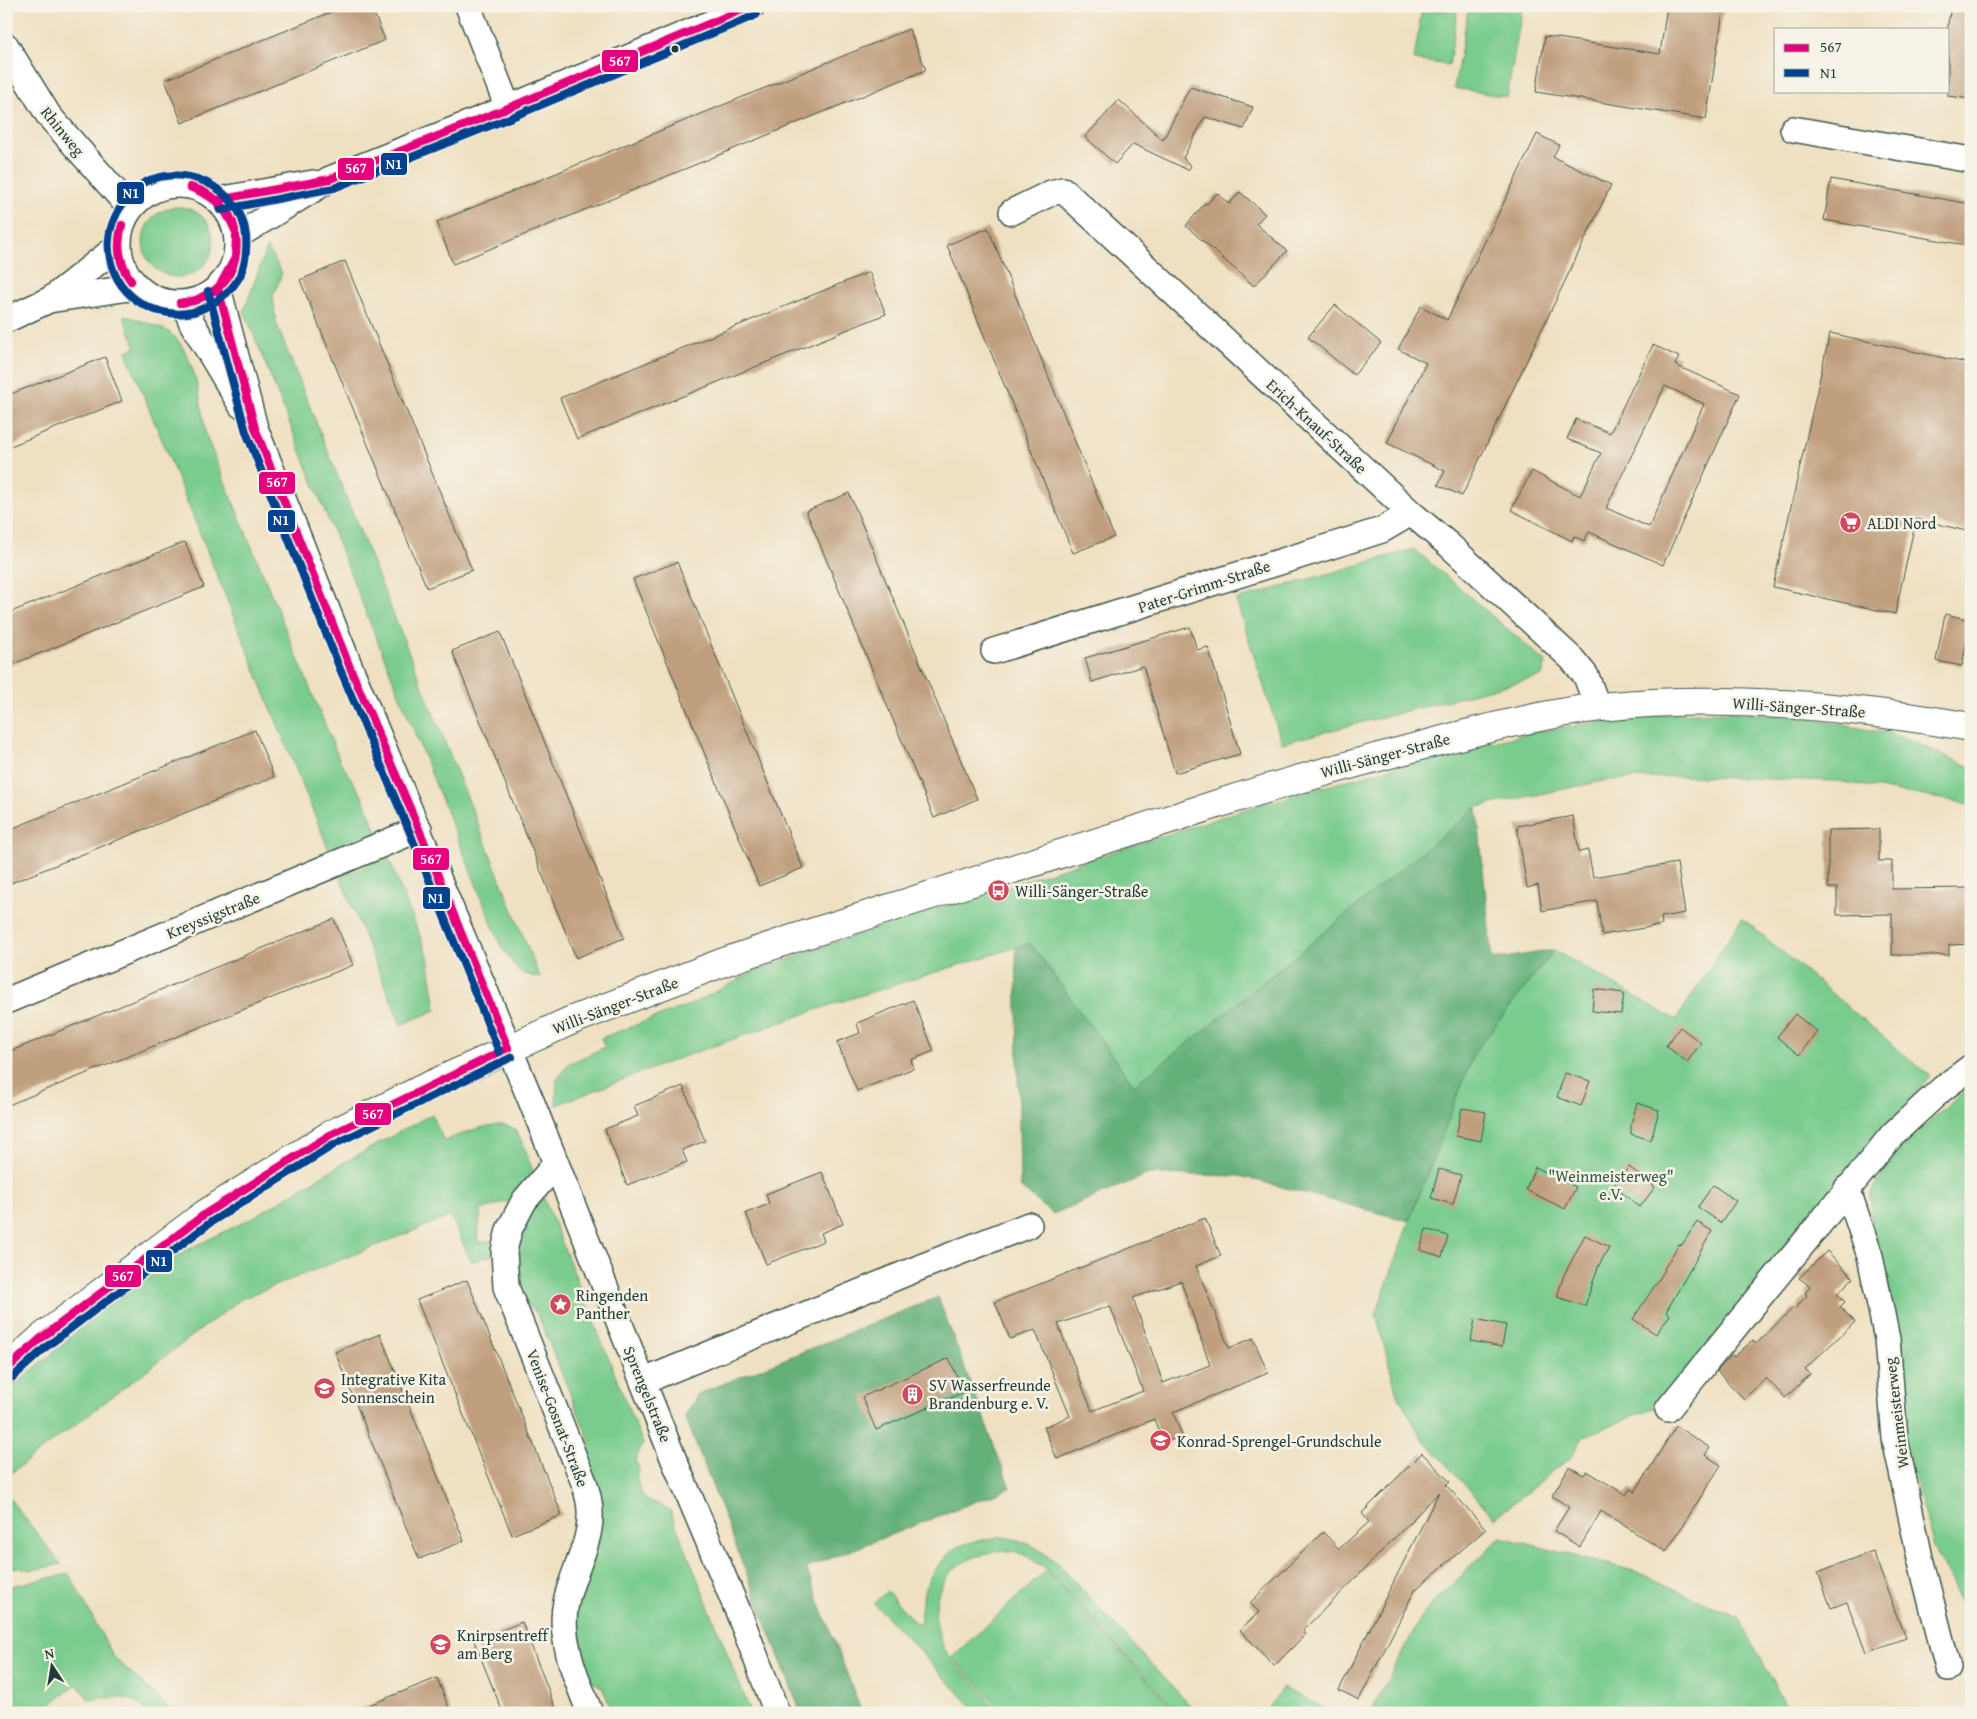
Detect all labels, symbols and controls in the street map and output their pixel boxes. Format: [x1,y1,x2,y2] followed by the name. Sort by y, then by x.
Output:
[1774,28,1950,92] legend
[1820,36,1842,57] text: 567
[670,44,680,54] unlabelled marker
[601,49,639,73] line badge: 567
[609,51,631,71] text: 567
[1820,62,1837,83] text: N1
[35,101,91,161] street label: Rhinweg
[380,152,408,176] line badge: N1
[386,154,402,174] text: N1
[337,157,375,181] line badge: 567
[345,158,367,178] text: 567
[116,181,145,205] line badge: N1
[123,183,139,203] text: N1
[1261,373,1373,479] street label: Erich-Knauf-Straße
[258,471,296,495] line badge: 567
[266,472,288,492] text: 567
[267,509,296,533] line badge: N1
[273,510,289,530] text: N1
[1839,511,1863,535] supermarket icon: ALDI Nord
[1867,511,1937,535] place label: ALDI Nord
[1135,553,1273,619] street label: Pater-Grimm-Straße
[1732,690,1866,724] street label: Willi-Sänger-Straße
[1318,726,1452,784] street label: Willi-Sänger-Straße
[412,847,450,871] line badge: 567
[420,849,442,869] text: 567
[987,879,1011,903] bus stop icon: Willi-Sänger-Straße
[1015,879,1148,903] place label: Willi-Sänger-Straße
[162,885,264,945] street label: Kreyssigstraße
[422,886,451,910] line badge: N1
[428,888,444,908] text: N1
[548,970,682,1040] street label: Willi-Sänger-Straße
[354,1102,392,1126] line badge: 567
[362,1104,384,1124] text: 567
[1548,1164,1674,1206] park label: "Weinmeisterweg" e.V.
[145,1249,173,1273] line badge: N1
[151,1251,167,1271] text: N1
[104,1264,142,1288] line badge: 567
[112,1266,134,1286] text: 567
[576,1283,648,1325] place label: Ringenden Panther
[548,1292,572,1316] place icon: Ringenden Panther
[618,1342,678,1446] street label: Sprengelstraße
[521,1346,595,1490] street label: Venise-Gosnat-Straße
[1877,1356,1915,1470] street label: Weinmeisterweg
[341,1367,446,1409] place label: Integrative Kita Sonnenschein
[929,1373,1051,1415] place label: SV Wasserfreunde Brandenburg e. V.
[313,1376,337,1400] school or university icon: Integrative Kita Sonnenschein
[901,1382,925,1406] building icon: SV Wasserfreunde Brandenburg e. V.
[1149,1429,1173,1453] school or university icon: Konrad-Sprengel-Grundschule
[1177,1429,1381,1453] place label: Konrad-Sprengel-Grundschule
[457,1623,550,1665] place label: Knirpsentreff am Berg
[429,1632,453,1656] school or university icon: Knirpsentreff am Berg
[28,1642,78,1692] north arrow
[43,1642,57,1664] text: N

